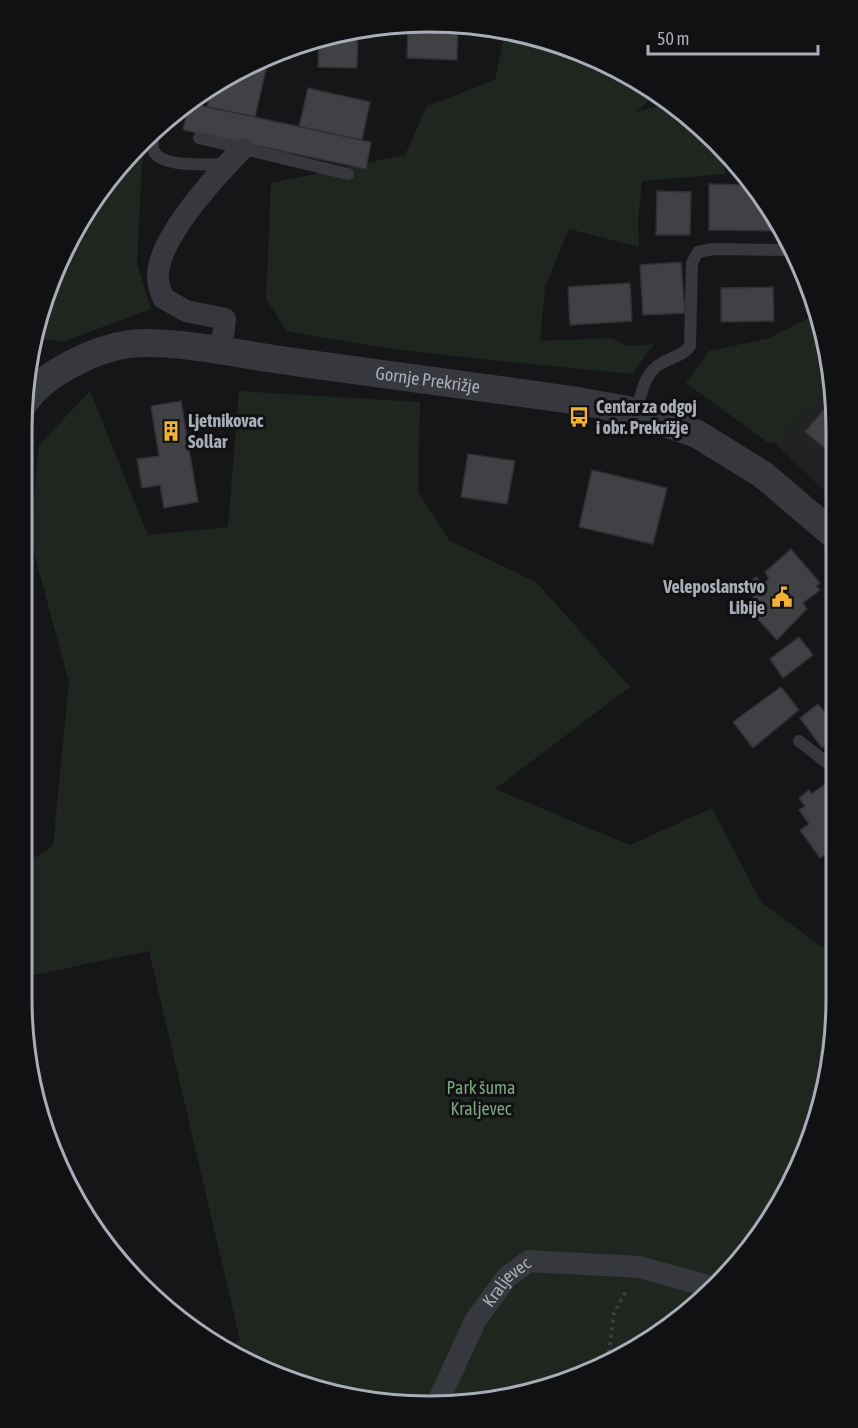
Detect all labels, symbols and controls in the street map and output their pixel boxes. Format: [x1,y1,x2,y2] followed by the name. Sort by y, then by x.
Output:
[648,18,818,56] scale bar
[657,28,689,49] text: 50 m
[374,362,481,397] street label: Gornje Prekrižje
[596,396,697,438] place label: Centar za odgoj i obr. Prekrižje
[567,405,591,429] bus stop icon: Centar za odgoj i obr. Prekrižje
[188,410,264,452] place label: Ljetnikovac Sollar
[159,419,183,443] building icon: Ljetnikovac Sollar
[662,576,765,618] place label: Veleposlanstvo Libije
[770,585,794,609] public building icon: Veleposlanstvo Libije
[447,1077,515,1119] park label: Park šuma Kraljevec
[478,1252,535,1311] street label: Kraljevec

